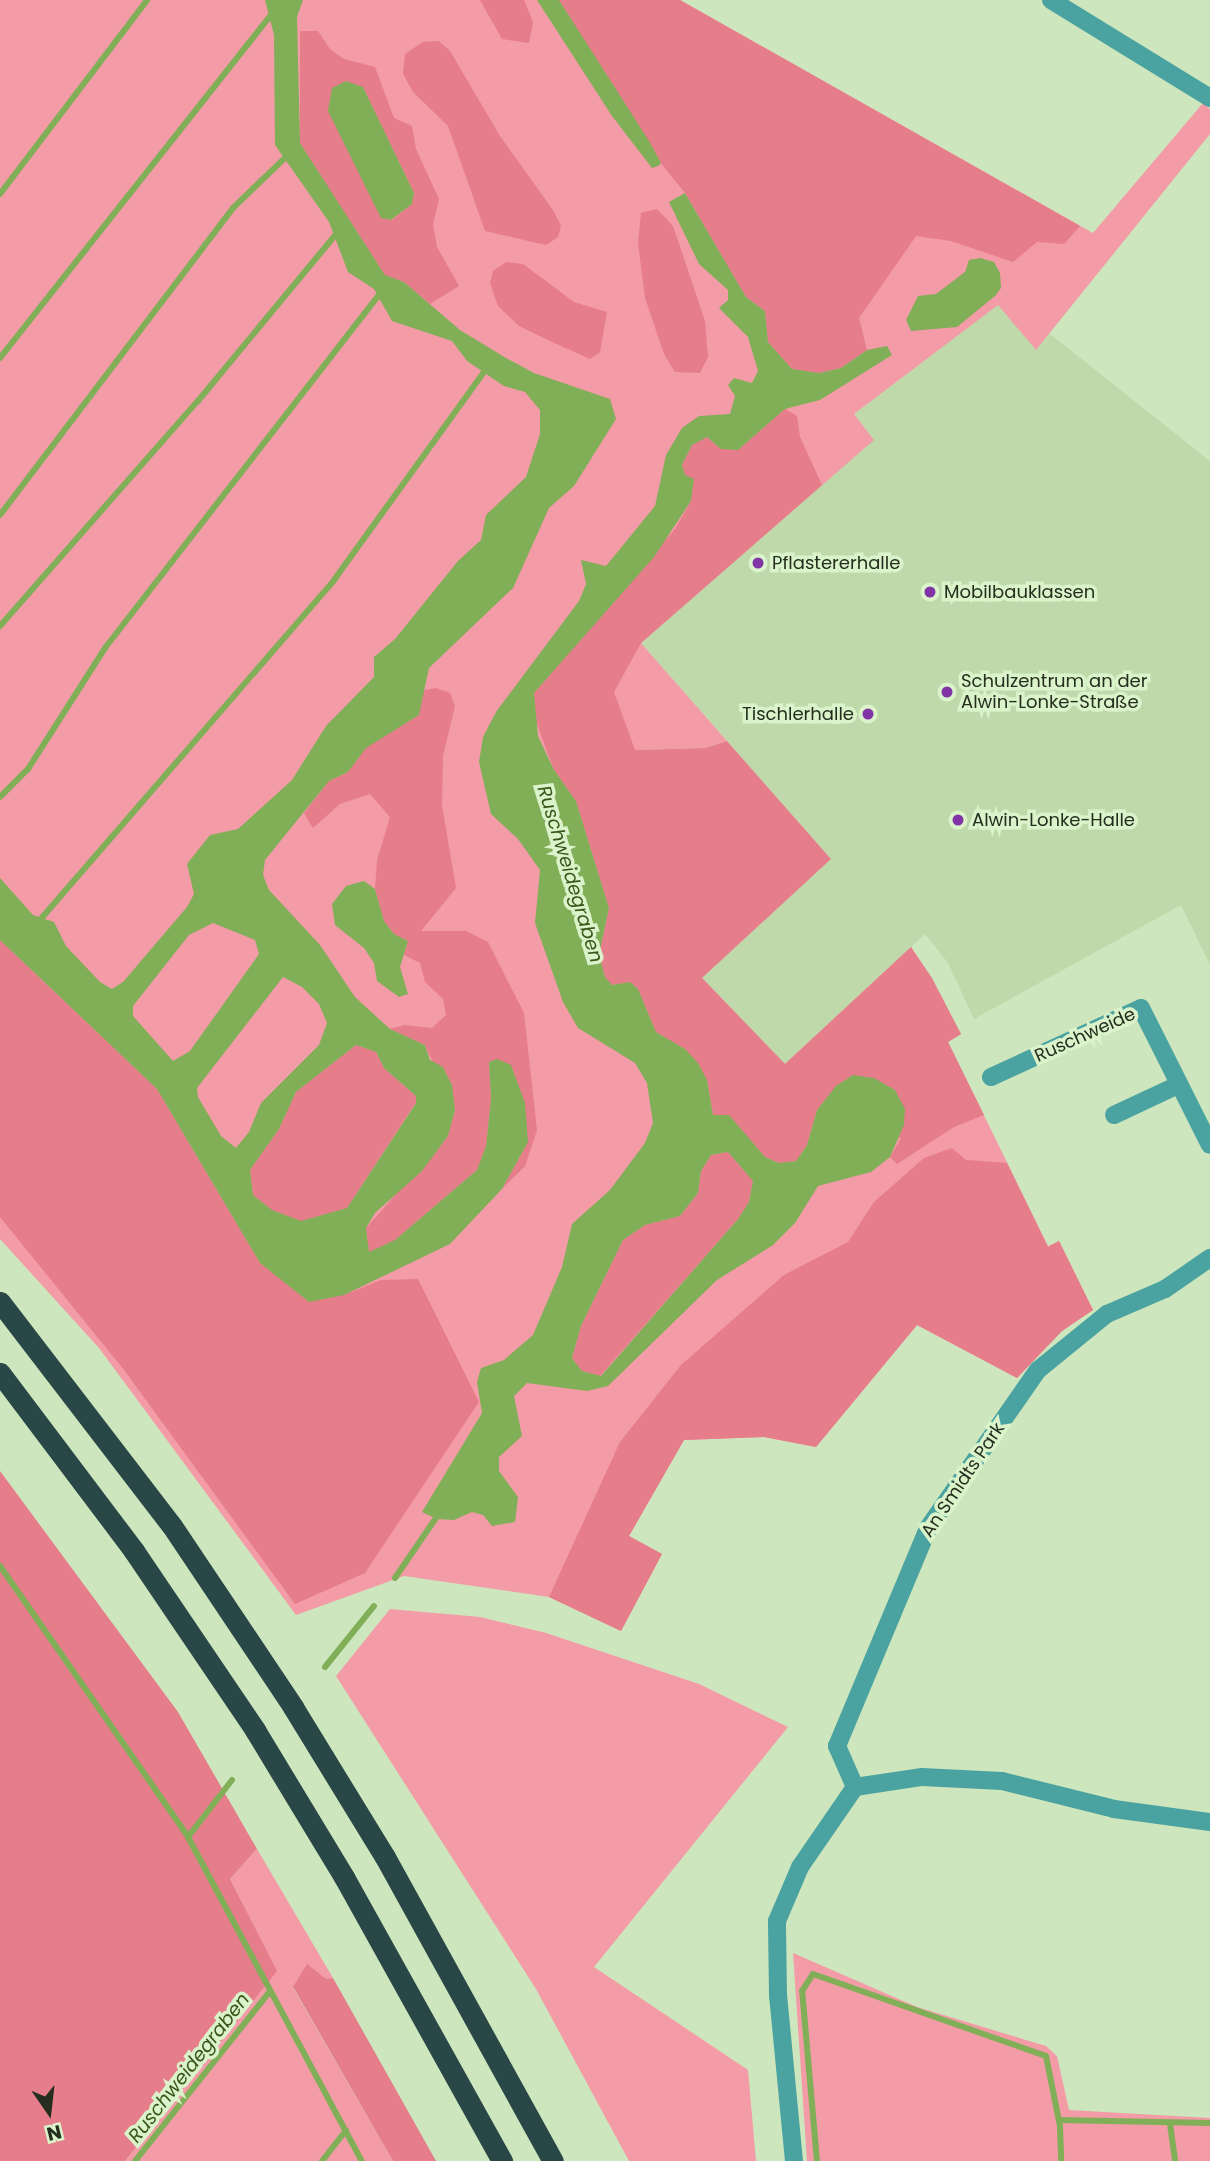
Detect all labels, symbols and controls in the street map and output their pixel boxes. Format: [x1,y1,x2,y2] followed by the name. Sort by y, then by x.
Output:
[772,552,900,574] place label: Pflastererhalle
[750,555,766,571] marker: Pflastererhalle
[944,581,1095,603] place label: Mobilbauklassen
[922,584,938,600] marker: Mobilbauklassen
[961,671,1147,714] place label: Schulzentrum an der Alwin-Lonke-Straße
[939,684,955,700] marker: Schulzentrum an der Alwin-Lonke-Straße
[742,703,854,725] place label: Tischlerhalle
[860,706,876,722] marker: Tischlerhalle
[532,783,608,965] water label: Ruschweidegraben
[972,809,1135,831] place label: Alwin-Lonke-Halle
[950,812,966,828] marker: Alwin-Lonke-Halle
[1031,1003,1139,1067] street label: Ruschweide
[917,1419,1009,1541] street label: An Smidts Park
[124,1989,254,2147] water label: Ruschweidegraben
[14,2077,84,2147] north arrow
[44,2118,64,2148] text: N

